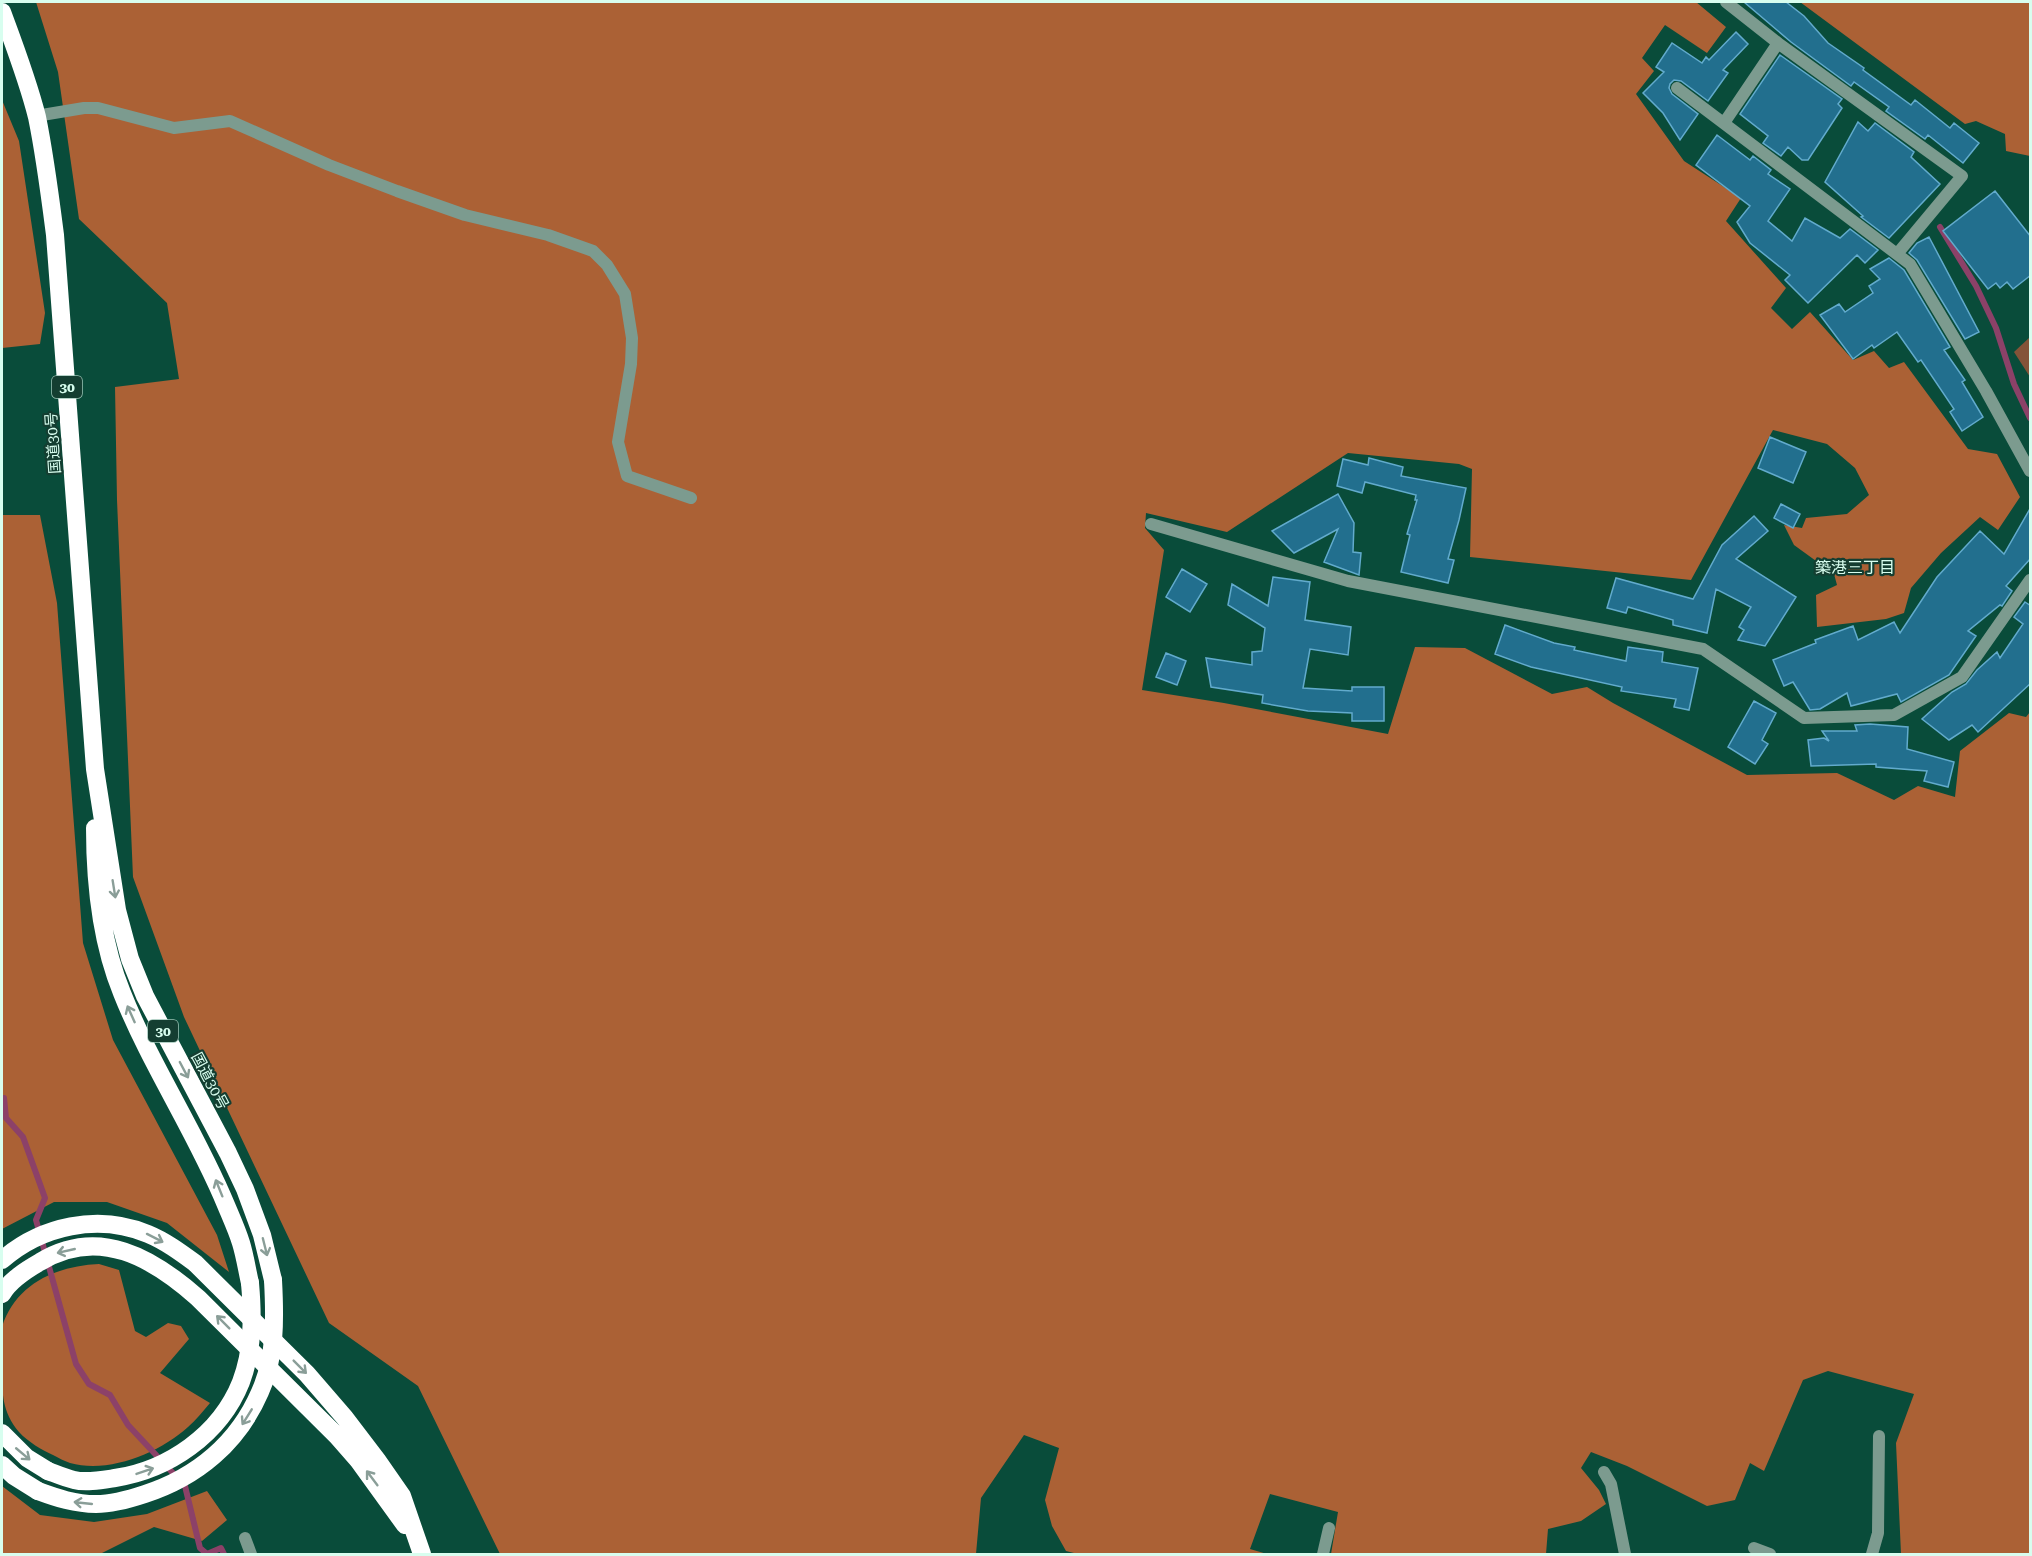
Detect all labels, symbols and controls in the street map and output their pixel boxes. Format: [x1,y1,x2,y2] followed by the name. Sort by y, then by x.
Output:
[52,376,82,398] road number: 30
[42,412,64,474] street label: 国道30号
[1815,558,1895,577] district label: 築港三丁目
[108,879,119,899] one-way arrow
[125,1005,136,1023] one-way arrow
[148,1020,178,1042] road number: 30
[188,1049,232,1113] street label: 国道30号
[178,1061,190,1078] one-way arrow
[213,1179,224,1197] one-way arrow
[146,1232,163,1244] one-way arrow
[259,1237,271,1256] one-way arrow
[57,1246,76,1257] one-way arrow
[215,1315,230,1330] one-way arrow
[292,1360,307,1374] one-way arrow
[240,1408,252,1425] one-way arrow
[15,1447,30,1461] one-way arrow
[135,1465,154,1476] one-way arrow
[365,1471,378,1487] one-way arrow
[73,1497,93,1508] one-way arrow

